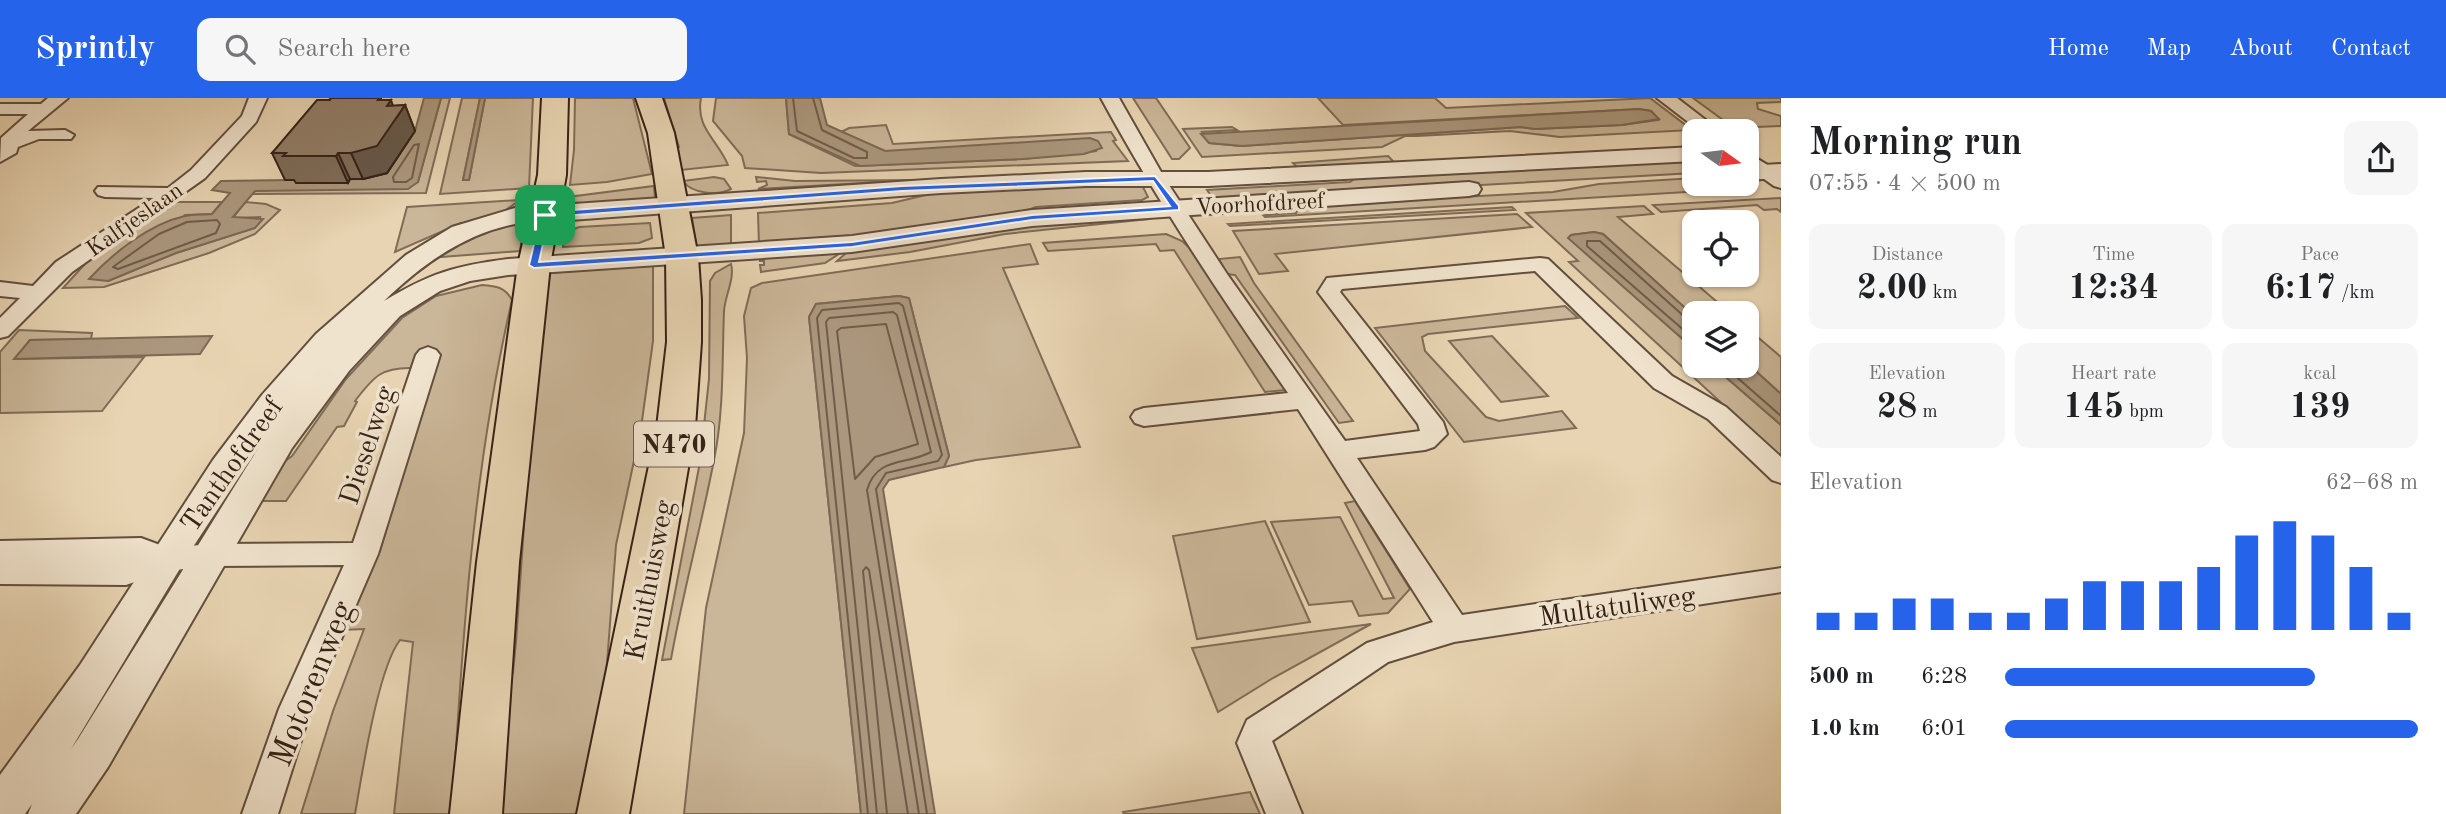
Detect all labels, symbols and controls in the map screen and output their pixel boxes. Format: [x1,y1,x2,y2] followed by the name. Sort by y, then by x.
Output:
[197,18,687,81] search box
[221,30,259,68] icon: search
[35,33,155,66] text: Sprintly
[277,36,410,62] text: Search here
[2048,37,2109,61] text: Home
[2147,37,2191,61] text: Map
[2229,37,2293,61] text: About
[2331,37,2411,61] text: Contact
[1682,119,1759,196] north arrow
[1682,119,1759,378] map controls
[2344,121,2418,195] button: share
[1809,125,2022,163] text: Morning run
[1809,172,2001,195] text: 07:55 · 4 × 500 m
[82,179,187,262] street label: Kalfjeslaan
[515,185,575,245] pin
[1195,190,1327,219] street label: Voorhofdreef
[526,196,564,234] icon: arrive
[1682,210,1759,287] button: locate
[1871,246,1943,265] text: Distance
[2092,246,2135,265] text: Time
[2301,246,2339,265] text: Pace
[1857,271,1927,306] text: 2.00
[2068,271,2159,306] text: 12:34
[2265,271,2336,306] text: 6:17
[1927,284,1958,303] text: km
[2336,284,2375,303] text: /km
[1682,301,1759,378] button: layers
[1869,365,1946,384] text: Elevation
[2071,365,2156,384] text: Heart rate
[2303,365,2336,384] text: kcal
[336,383,401,509] street label: Dieselweg
[1877,390,1917,425] text: 28
[2063,390,2124,425] text: 145
[2289,390,2350,425] text: 139
[177,392,291,538] street label: Tanthofdreef
[1917,403,1938,422] text: m
[2124,403,2164,422] text: bpm
[634,422,714,466] road number: N470
[1809,471,1903,494] text: Elevation
[2326,471,2418,494] text: 62–68 m
[622,498,680,663] street label: Kruithuisweg
[1537,583,1698,633] street label: Multatuliweg
[265,597,361,772] street label: Motorenweg
[1809,665,1874,688] text: 500 m
[1921,665,1967,688] text: 6:28
[1809,717,1880,740] text: 1.0 km
[1921,717,1967,740] text: 6:01

